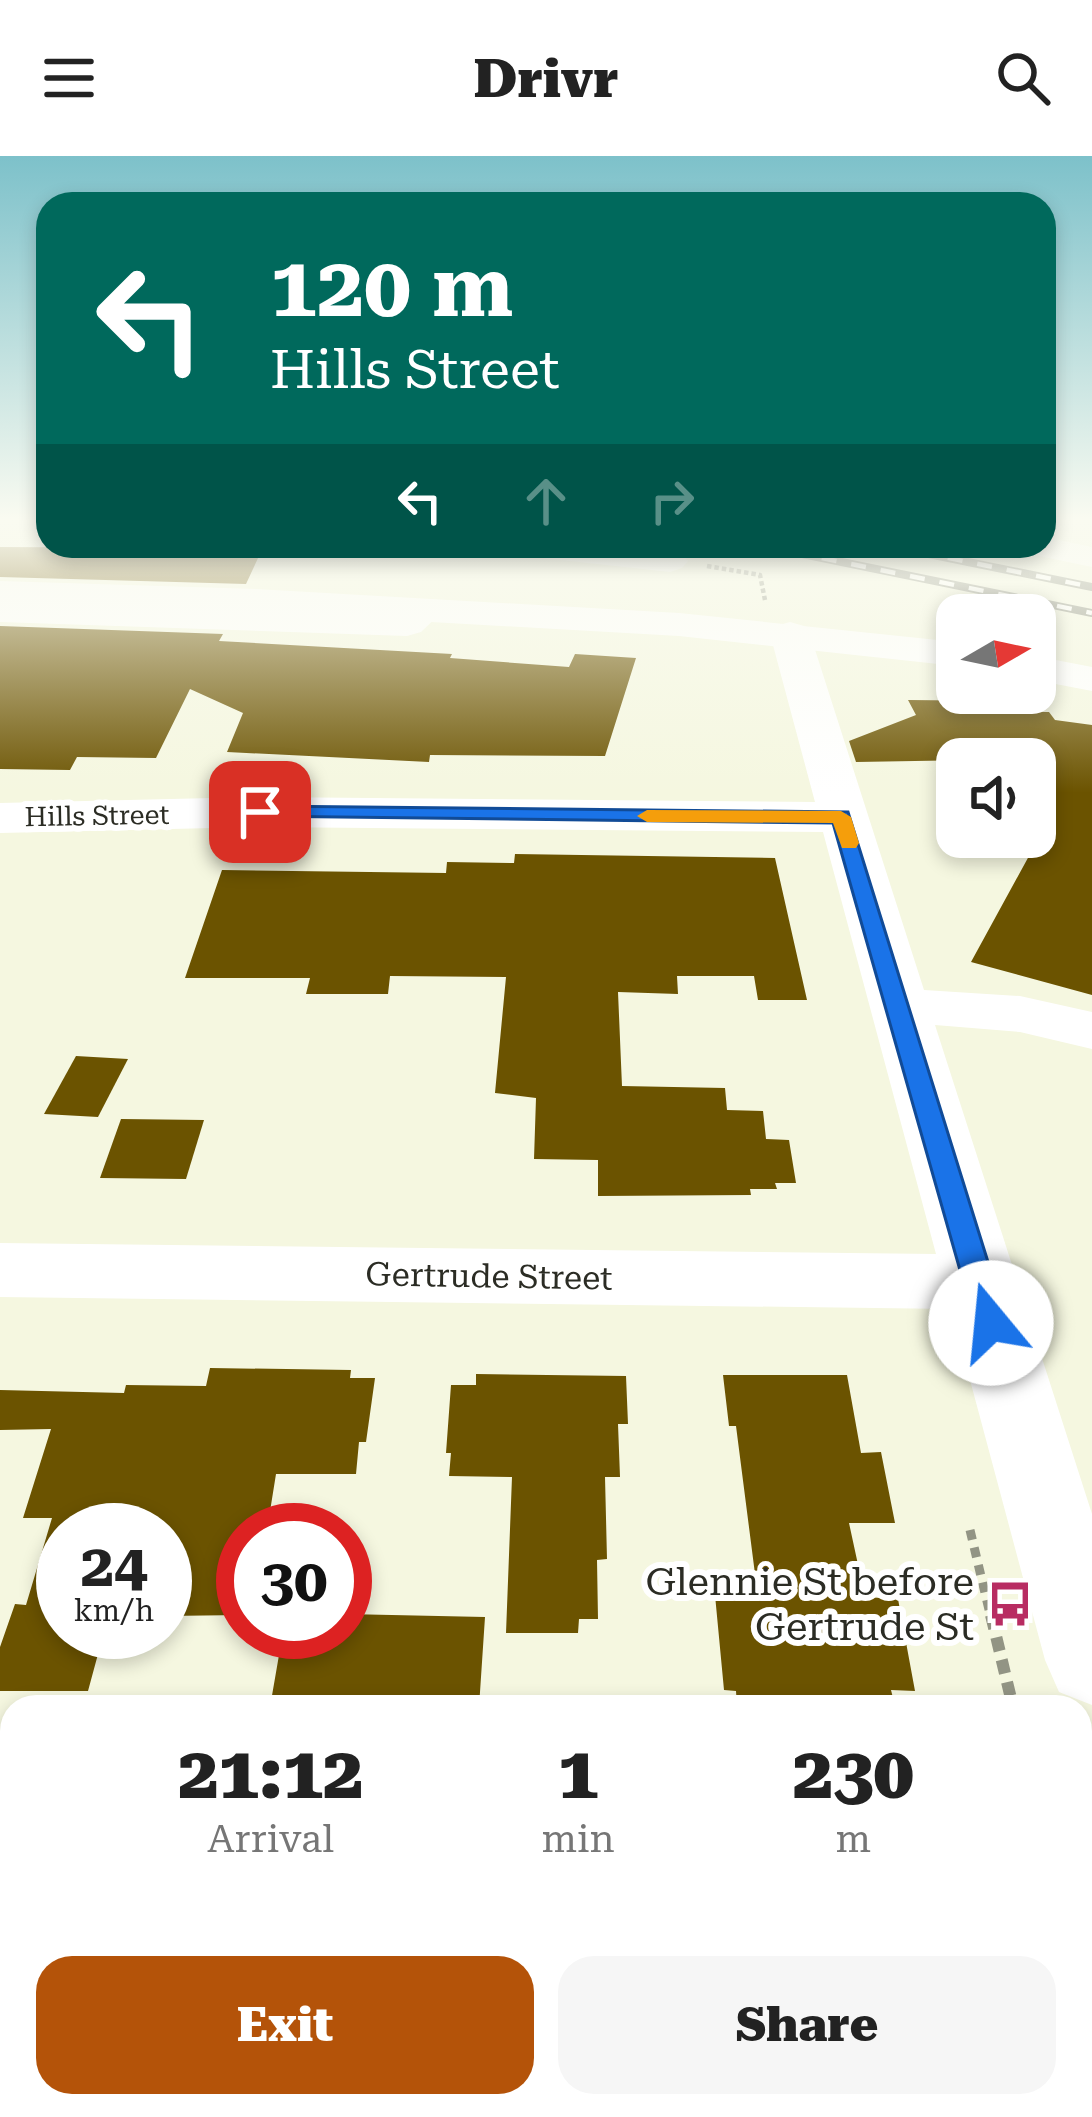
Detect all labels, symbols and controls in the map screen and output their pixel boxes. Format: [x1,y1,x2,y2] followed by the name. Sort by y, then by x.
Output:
[36,45,102,111] icon: menu
[990,45,1056,111] icon: search
[473,47,619,110] text: Drivr
[270,238,513,336] text: 120 m
[72,240,228,396] icon: left
[270,338,560,401] text: Hills Street
[387,468,453,534] icon: left
[513,468,579,534] icon: ahead
[639,468,705,534] icon: right
[936,594,1056,714] north arrow
[936,594,1056,858] map controls
[936,738,1056,858] button: sound
[209,761,311,863] pin
[227,779,293,845] icon: arrive
[24,799,170,833] street label: Hills Street
[365,1254,613,1298] street label: Gertrude Street
[928,1260,1054,1386] position arrow
[216,1503,372,1659] speed limit sign: 30
[80,1530,148,1601] text: 24
[645,1559,974,1650] place label: Glennie St before Gertrude St
[985,1579,1035,1629] bus stop icon: Glennie St before Gertrude St
[74,1593,154,1628] text: km/h
[178,1731,363,1816] text: 21:12
[558,1731,598,1816] text: 1
[793,1731,914,1816] text: 230
[207,1816,334,1862] text: Arrival
[542,1816,615,1862] text: min
[836,1816,871,1862] text: m
[36,1956,534,2094] button: Exit
[558,1956,1056,2094] button: Share

